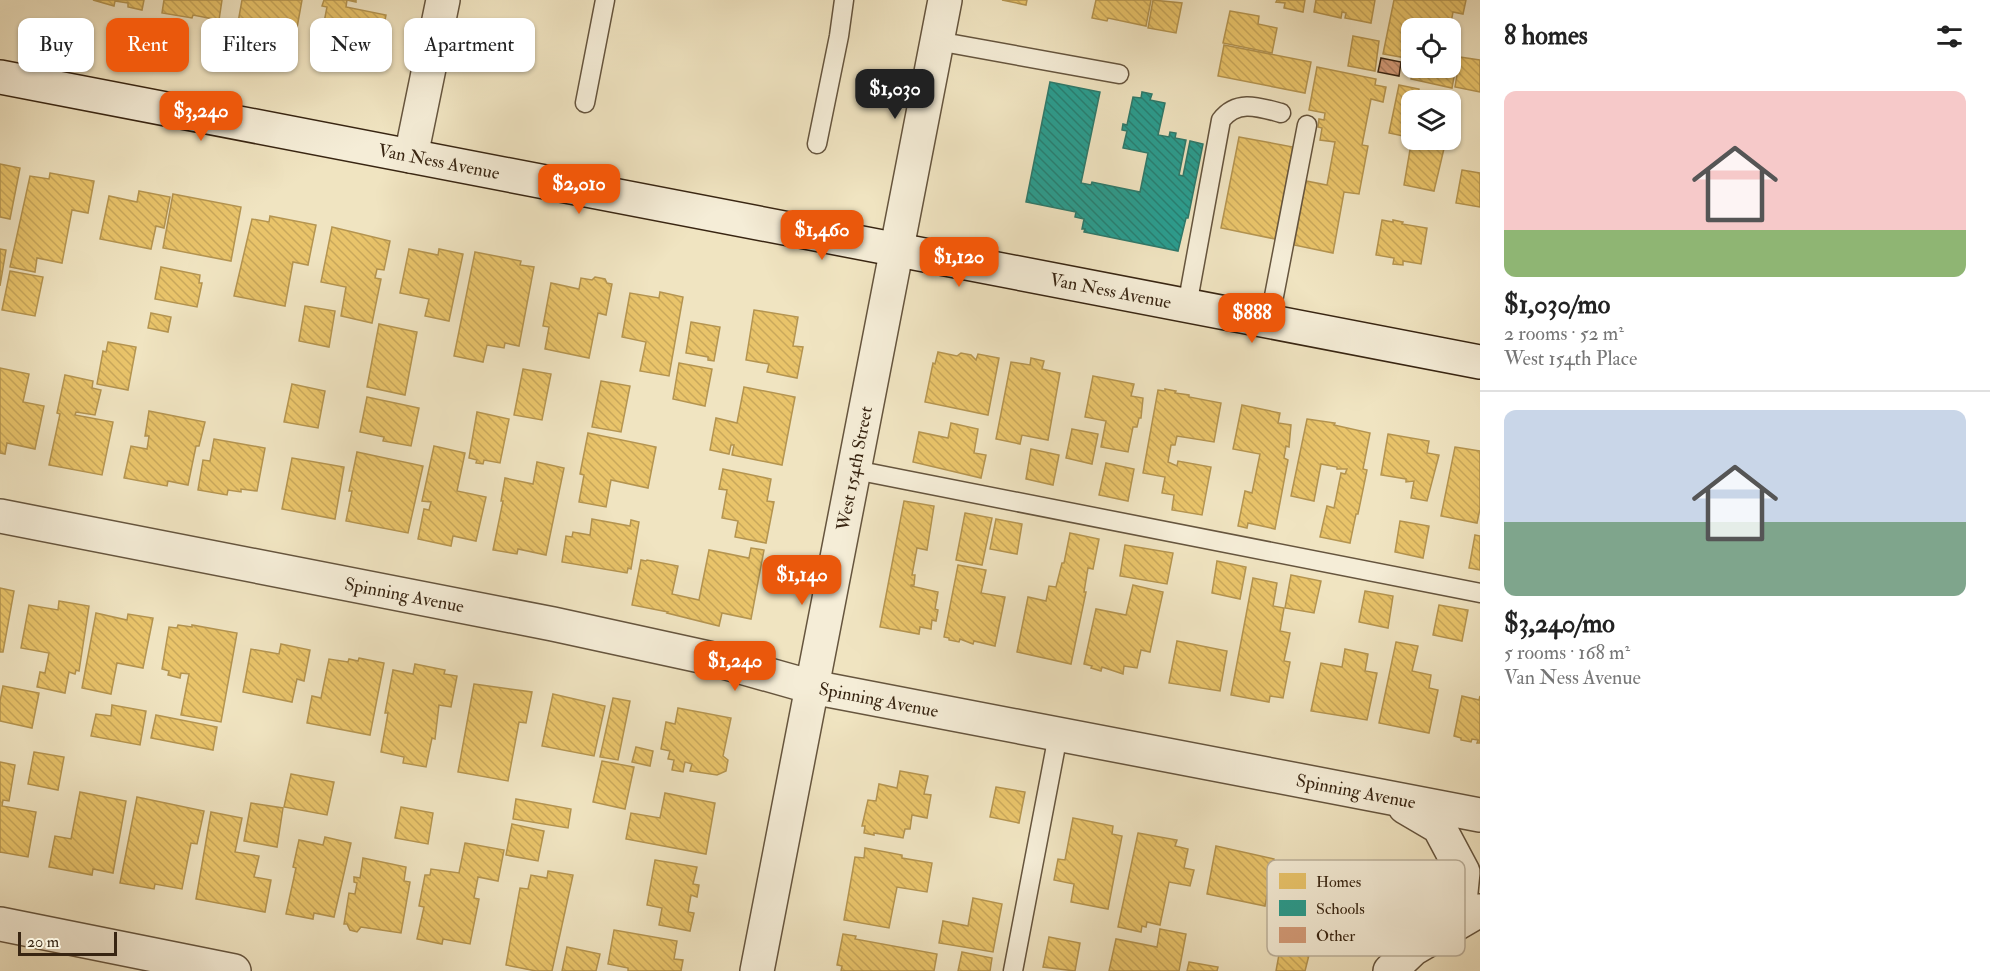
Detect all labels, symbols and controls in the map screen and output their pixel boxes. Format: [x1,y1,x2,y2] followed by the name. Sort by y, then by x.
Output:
[18,18,94,72] chip: Buy
[106,18,189,72] chip: Rent
[201,18,298,72] chip: Filters
[310,18,392,72] chip: New
[404,18,535,72] chip: Apartment
[1401,18,1461,150] map controls
[1401,18,1461,78] button: locate
[1504,20,1588,52] text: 8 homes
[1933,20,1966,53] icon: filters
[846,69,944,120] pin: $1,030
[869,76,921,101] text: $1,030
[1401,90,1461,150] button: layers
[152,91,250,142] pin: $3,240
[174,98,228,123] text: $3,240
[1681,130,1789,238] icon: home
[376,139,502,185] street label: Van Ness Avenue
[530,164,628,215] pin: $2,010
[552,171,606,196] text: $2,010
[773,210,871,261] pin: $1,460
[795,217,849,242] text: $1,460
[910,237,1008,288] pin: $1,120
[934,244,984,269] text: $1,120
[1048,268,1174,314] street label: Van Ness Avenue
[1504,289,1610,321] text: $1,030/mo
[1216,293,1288,344] pin: $888
[1232,300,1272,325] text: $888
[1504,321,1624,346] text: 2 rooms · 52 m²
[1504,346,1637,371] text: West 154th Place
[831,404,878,534] street label: West 154th Street
[1681,449,1789,557] icon: home
[753,555,851,606] pin: $1,140
[776,562,828,587] text: $1,140
[343,573,466,618] street label: Spinning Avenue
[1504,608,1615,640] text: $3,240/mo
[1504,640,1630,665] text: 5 rooms · 168 m²
[686,641,784,692] pin: $1,240
[708,648,762,673] text: $1,240
[1504,665,1641,690] text: Van Ness Avenue
[817,678,941,723] street label: Spinning Avenue
[1294,769,1418,815] street label: Spinning Avenue
[1267,860,1465,956] legend
[1316,872,1361,892] text: Homes
[1316,899,1365,919] text: Schools
[1316,926,1355,946] text: Other
[18,929,117,956] scale bar
[27,932,59,952] text: 20 m

